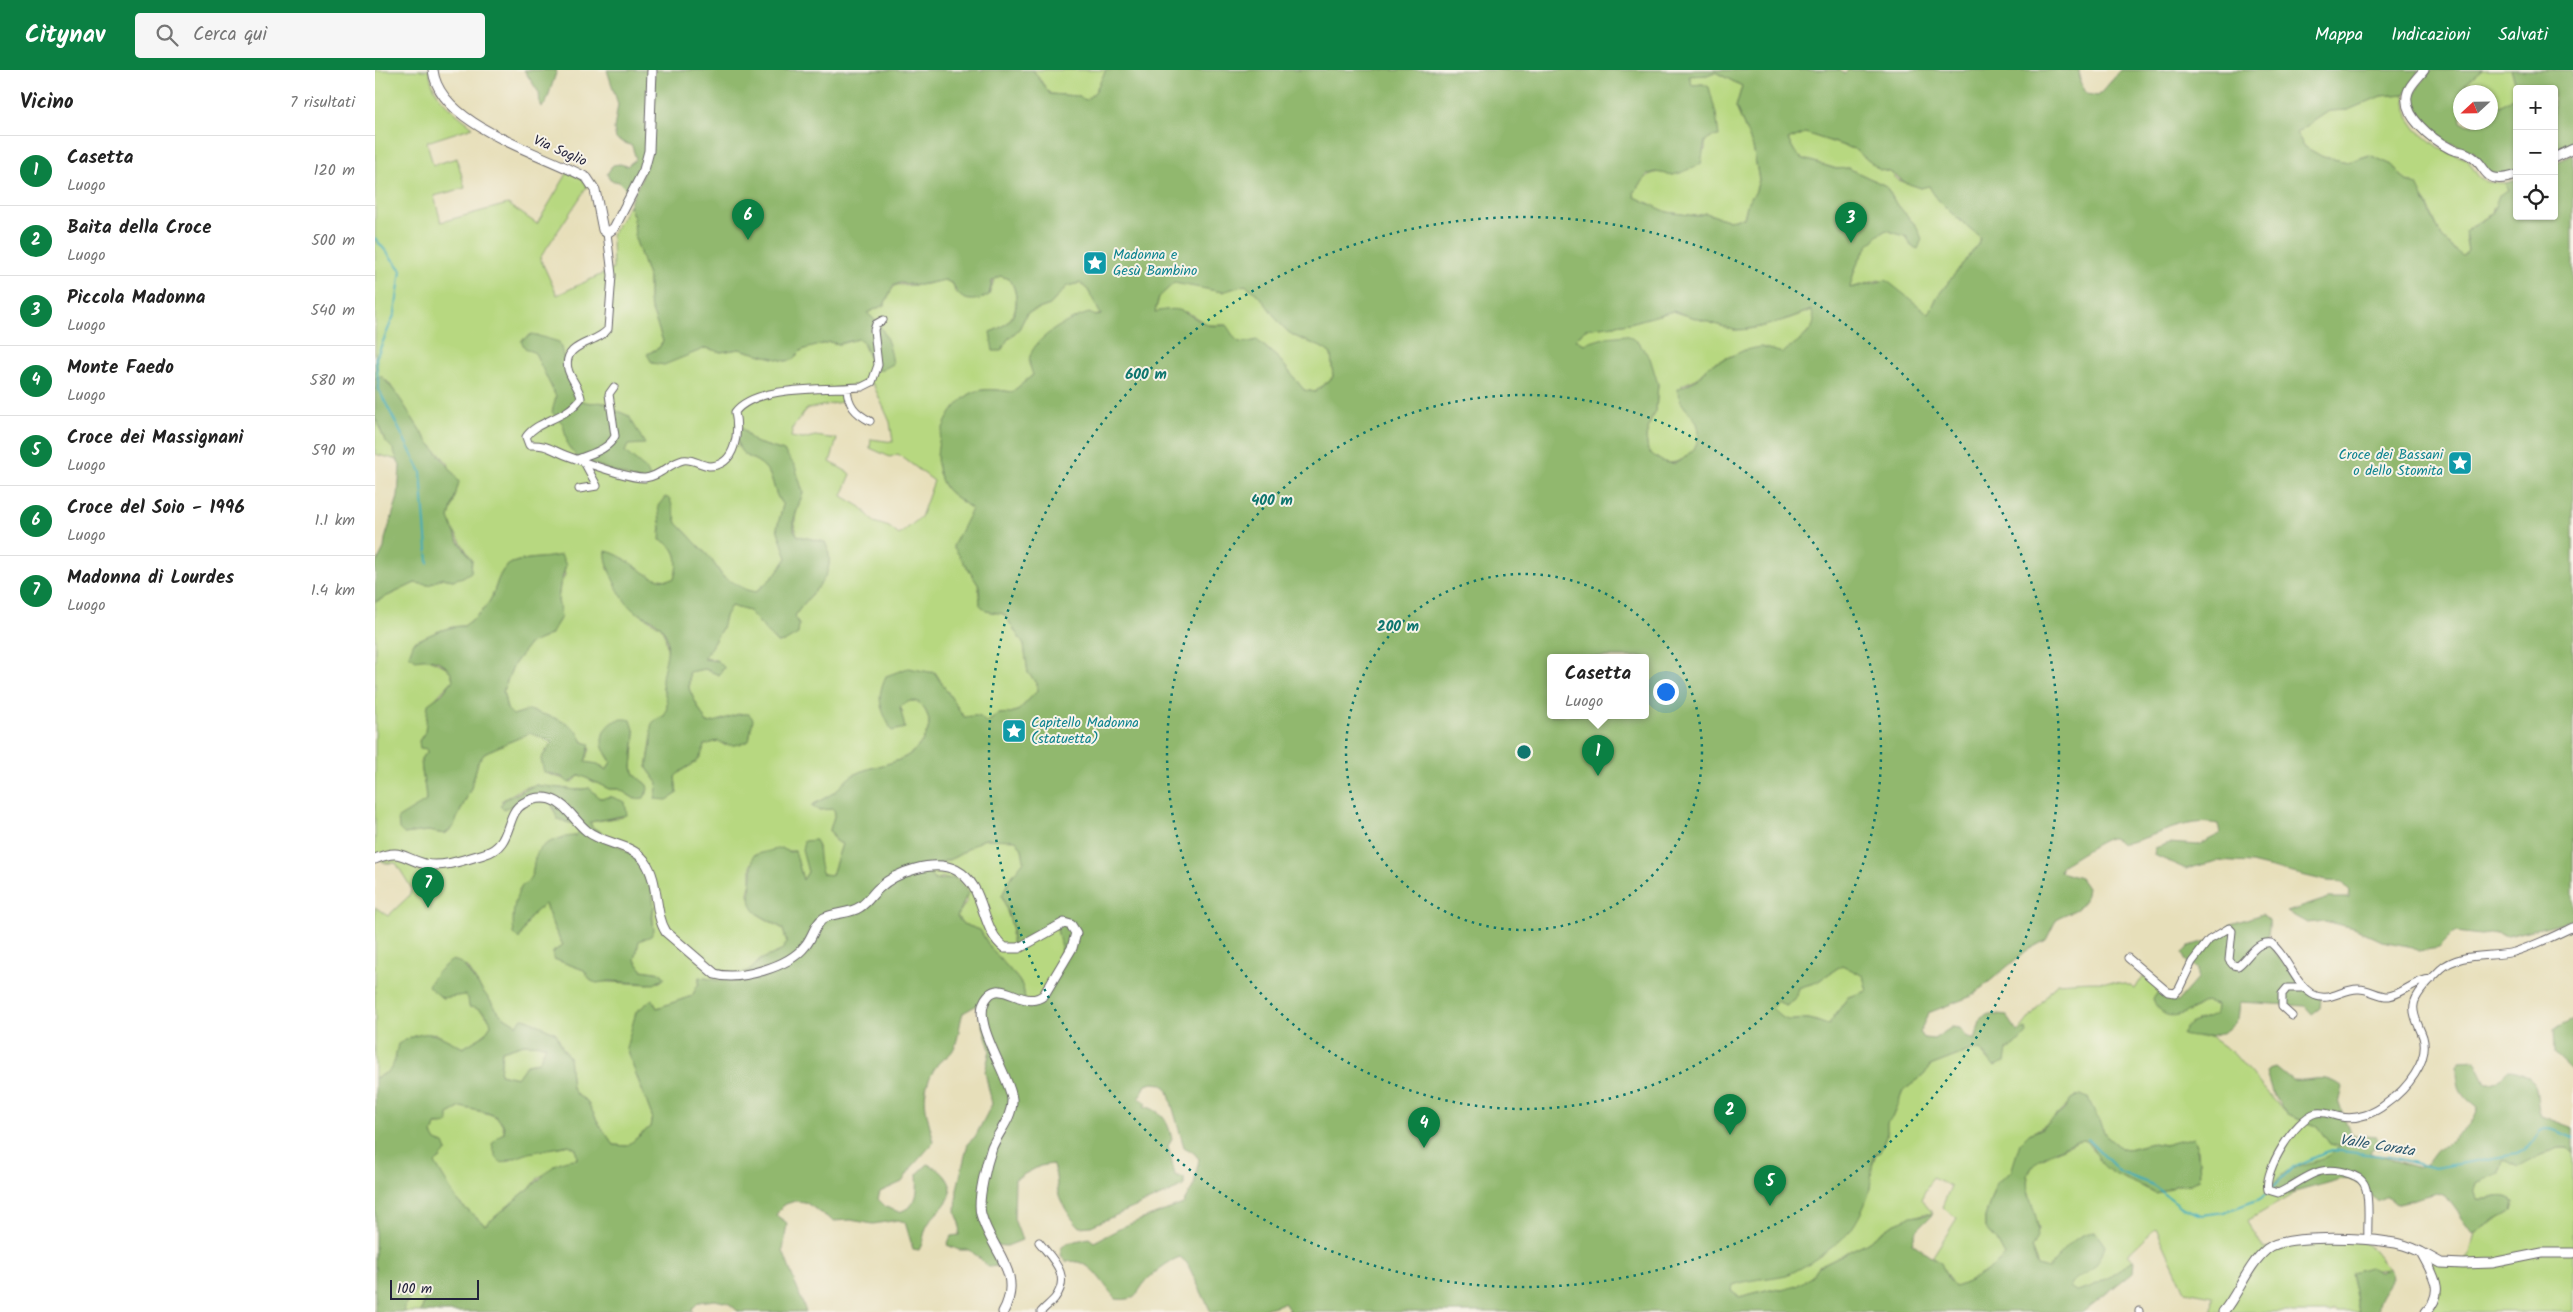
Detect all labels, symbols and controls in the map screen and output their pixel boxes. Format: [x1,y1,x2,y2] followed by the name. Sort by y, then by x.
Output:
[135,13,485,58] search box
[25,16,105,55] text: Citynav
[193,20,267,50] text: Cerca qui
[153,21,181,49] icon: search
[2315,21,2363,50] text: Mappa
[2391,21,2470,50] text: Indicazioni
[2498,21,2548,50] text: Salvati
[2453,85,2498,130] north arrow
[2513,85,2558,220] map controls
[2513,85,2558,130] button: +
[20,86,74,119] text: Vicino
[290,90,355,115] text: 7 risultati
[530,129,590,173] street label: Via Soglio
[2513,130,2558,175] button: −
[67,143,133,173] text: Casetta
[34,158,38,183] text: 1
[314,158,355,183] text: 120 m
[67,173,106,198] text: Luogo
[2513,175,2558,220] button: locate
[732,199,764,240] pin: 6
[1835,202,1867,243] pin: 3
[67,213,212,243] text: Baita della Croce
[31,228,41,253] text: 2
[311,228,355,253] text: 500 m
[67,243,106,268] text: Luogo
[1113,244,1197,282] place label: Madonna e Gesù Bambino
[1082,250,1108,276] place icon: Madonna e Gesù Bambino
[67,283,205,313] text: Piccola Madonna
[32,298,40,323] text: 3
[310,298,355,323] text: 540 m
[67,313,106,338] text: Luogo
[67,353,174,383] text: Monte Faedo
[1125,363,1167,387] text: 600 m
[32,368,40,393] text: 4
[310,368,355,393] text: 580 m
[67,383,106,408] text: Luogo
[67,423,243,453] text: Croce dei Massignani
[32,438,40,463] text: 5
[311,438,355,463] text: 590 m
[2338,444,2444,482] place label: Croce dei Bassani o dello Stomita
[2447,450,2473,476] place icon: Croce dei Bassani o dello Stomita
[67,453,106,478] text: Luogo
[1251,489,1293,513] text: 400 m
[67,493,245,523] text: Croce del Soio - 1996
[32,508,40,533] text: 6
[315,508,355,533] text: 1.1 km
[67,523,106,548] text: Luogo
[67,563,234,593] text: Madonna di Lourdes
[32,578,40,603] text: 7
[311,578,355,603] text: 1.4 km
[67,593,106,618] text: Luogo
[1377,615,1419,639] text: 200 m
[1547,654,1649,719] popup
[1565,659,1631,689] text: Casetta
[1653,679,1679,705] your location
[1565,689,1603,714] text: Luogo
[1031,712,1139,750] place label: Capitello Madonna (statuetta)
[1001,718,1027,744] place icon: Capitello Madonna (statuetta)
[1582,735,1614,776] pin: 1
[1515,743,1533,761] centre of rings
[412,867,444,908] pin: 7
[1714,1094,1746,1135] pin: 2
[1408,1107,1440,1148] pin: 4
[2338,1128,2417,1164] water label: Valle Corata
[1754,1165,1786,1206] pin: 5
[390,1277,479,1300] scale bar
[397,1278,432,1300] text: 100 m

